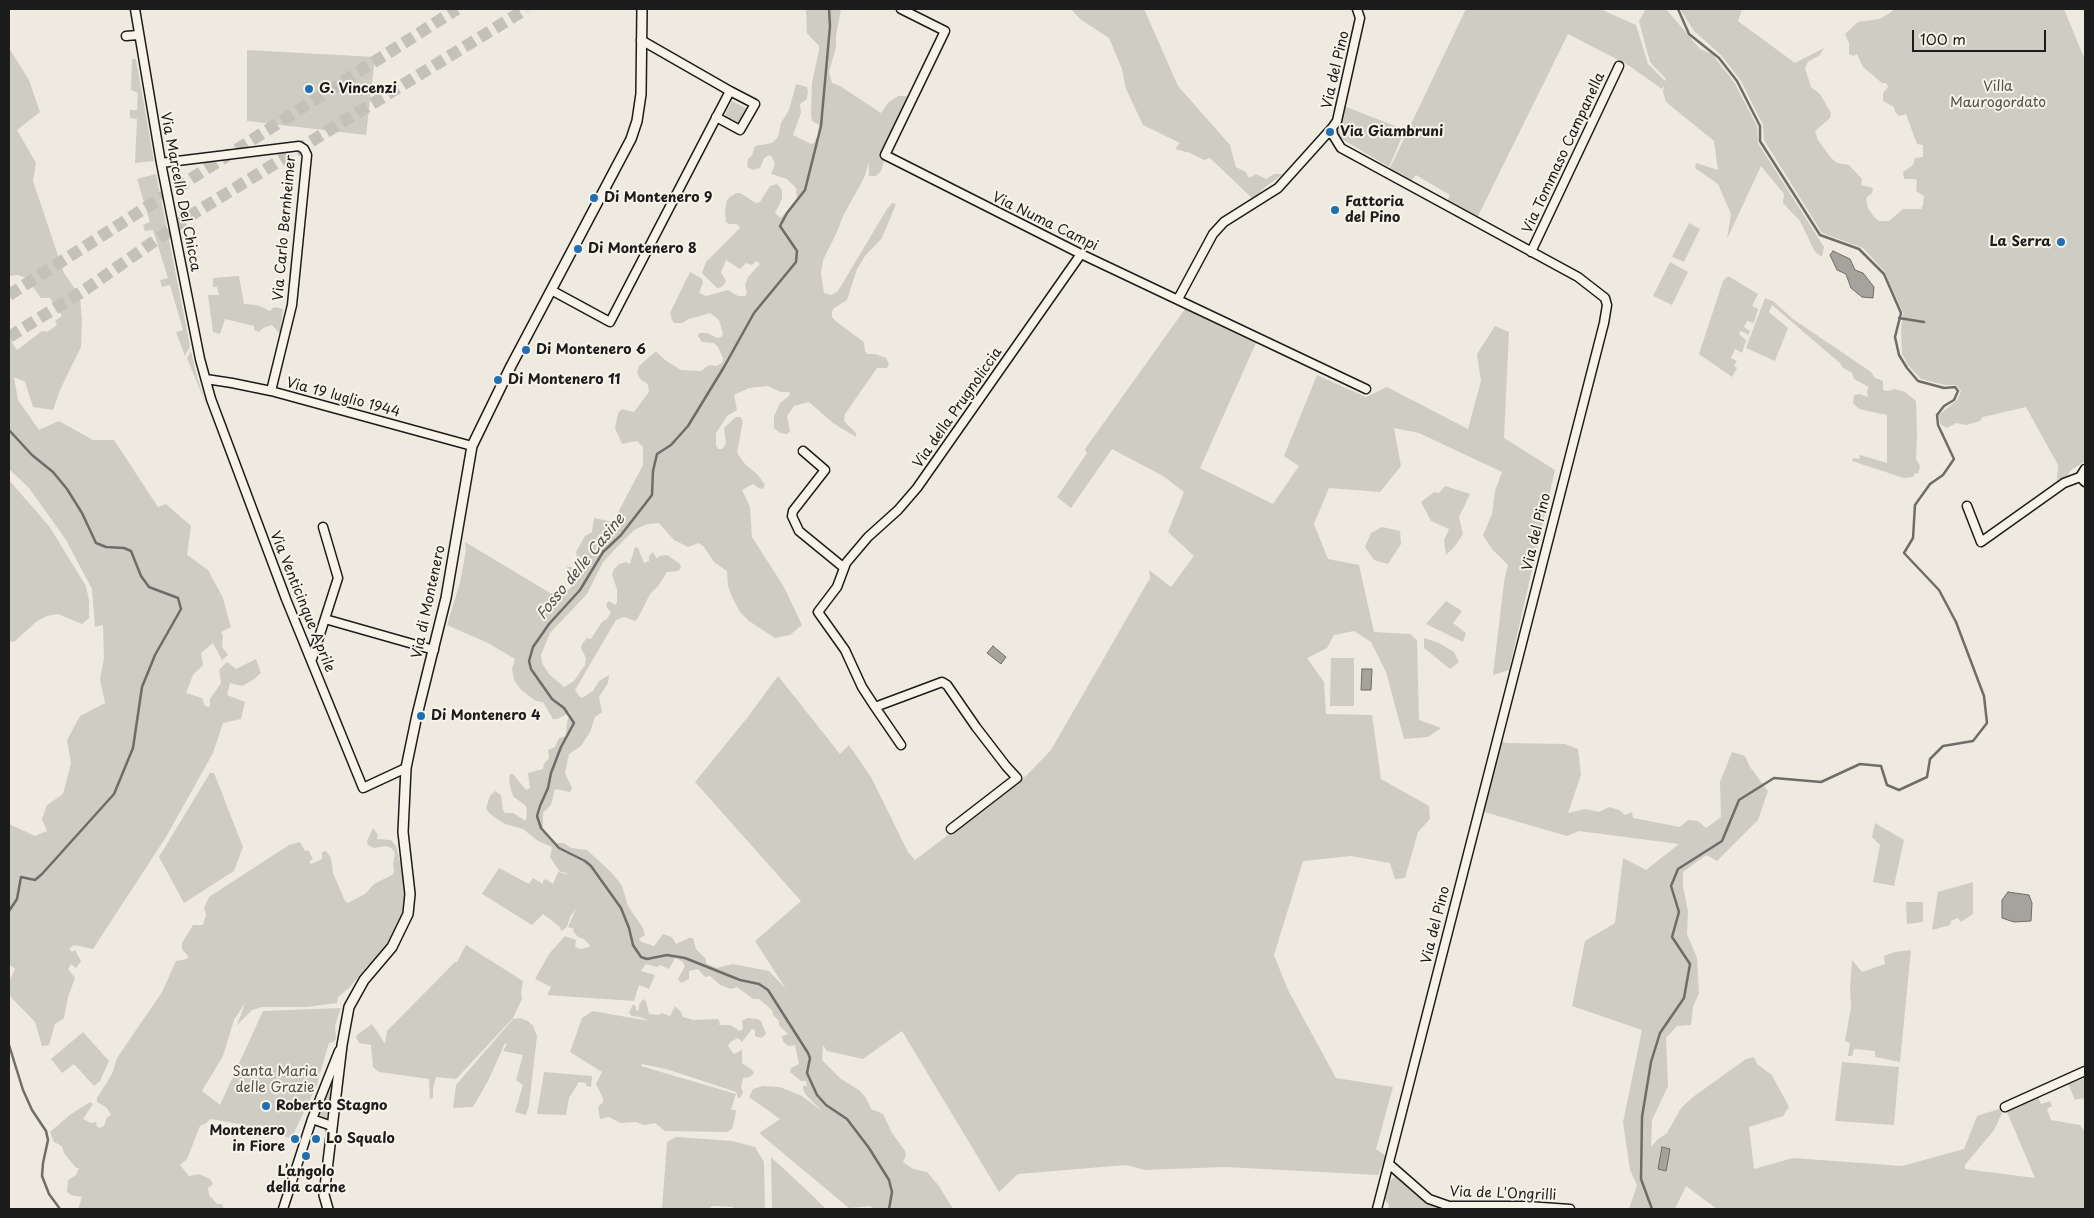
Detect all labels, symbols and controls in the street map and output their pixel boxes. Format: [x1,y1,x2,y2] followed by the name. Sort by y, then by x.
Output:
[1914,20,2048,52] scale bar
[1920,27,1966,50] text: 100 m
[1319,29,1353,111] street label: Via del Pino
[1519,70,1609,236] street label: Via Tommaso Campanella
[1950,79,2046,111] park label: Villa Maurogordato
[319,81,397,97] place label: G. Vincenzi
[303,83,315,95] marker: G. Vincenzi
[156,111,204,273] street label: Via Marcello Del Chicca
[1340,124,1443,140] place label: Via Giambruni
[1324,126,1336,138] marker: Via Giambruni
[270,154,300,302] street label: Via Carlo Bernheimer
[989,189,1101,255] street label: Via Numa Campi
[604,190,712,206] place label: Di Montenero 9
[588,192,600,204] marker: Di Montenero 9
[1345,194,1404,226] place label: Fattoria del Pino
[1329,204,1341,216] marker: Fattoria del Pino
[1989,234,2051,250] place label: La Serra
[2055,236,2067,248] marker: La Serra
[588,241,697,257] place label: Di Montenero 8
[572,243,584,255] marker: Di Montenero 8
[536,342,646,358] place label: Di Montenero 6
[520,344,532,356] marker: Di Montenero 6
[910,345,1006,471] street label: Via della Prugnoliccia
[508,372,621,388] place label: Di Montenero 11
[492,374,504,386] marker: Di Montenero 11
[284,375,402,421] street label: Via 19 luglio 1944
[1519,491,1555,573] street label: Via del Pino
[533,511,629,623] water label: Fosso delle Casine
[266,529,338,675] street label: Via Venticinque Aprile
[409,544,449,660] street label: Via di Montenero
[431,708,540,724] place label: Di Montenero 4
[415,710,427,722] marker: Di Montenero 4
[1418,884,1454,966] street label: Via del Pino
[232,1064,318,1096] park label: Santa Maria delle Grazie
[276,1098,387,1114] place label: Roberto Stagno
[260,1100,272,1112] marker: Roberto Stagno
[209,1123,285,1156] place label: Montenero in Fiore
[326,1131,395,1147] place label: Lo Squalo
[289,1133,301,1145] marker: Montenero in Fiore
[310,1133,322,1145] marker: Lo Squalo
[300,1150,312,1162] marker: L’angolo della carne
[266,1164,346,1196] place label: L’angolo della carne
[1449,1184,1557,1204] street label: Via de L'Ongrilli

